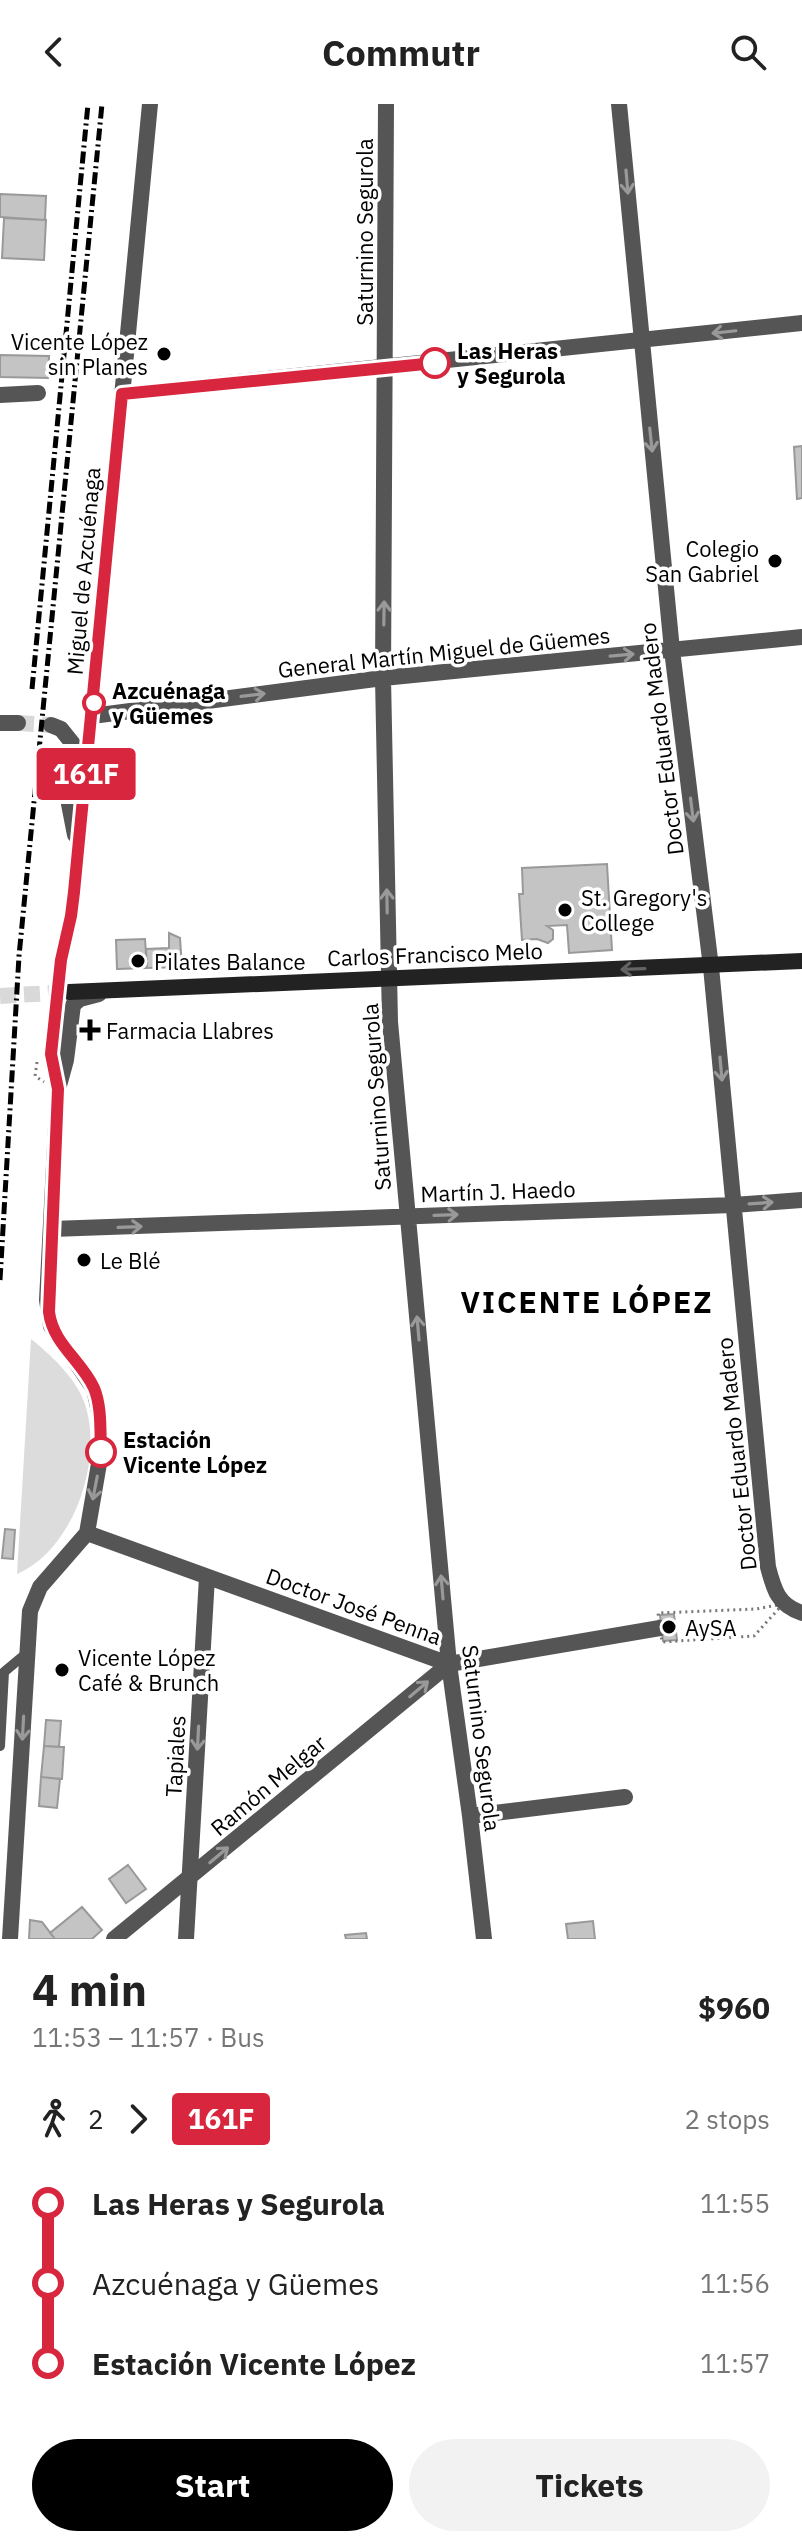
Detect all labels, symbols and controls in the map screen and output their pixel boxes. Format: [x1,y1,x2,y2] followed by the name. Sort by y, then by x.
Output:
[322,29,480,76] text: Commutr
[32,30,76,74] icon: back
[726,30,770,74] icon: search
[350,138,379,326] street label: Saturnino Segurola
[619,168,634,195] one-way arrow
[712,324,738,339] one-way arrow
[11,327,148,381] place label: Vicente López sin Planes
[457,336,566,390] place label: Las Heras y Segurola
[155,345,173,363] marker: Vicente López sin Planes
[420,348,450,378] marker: Las Heras y Segurola
[644,427,659,453] one-way arrow
[59,466,107,676] street label: Miguel de Azcuénaga
[645,534,759,588] place label: Colegio San Gabriel
[766,552,784,570] marker: Colegio San Gabriel
[376,600,391,627] one-way arrow
[276,620,612,684] street label: General Martín Miguel de Güemes
[632,621,690,857] street label: Doctor Eduardo Madero
[609,647,635,662] one-way arrow
[112,676,226,730] place label: Azcuénaga y Güemes
[240,687,265,702] one-way arrow
[83,692,105,714] marker: Azcuénaga y Güemes
[30,748,142,800] line badge: 161F
[53,755,119,792] text: 161F
[684,796,699,823] one-way arrow
[581,883,708,937] place label: St. Gregory's College
[380,888,395,915] one-way arrow
[556,901,574,919] marker: St. Gregory's College
[327,936,543,972] street label: Carlos Francisco Melo
[154,947,306,976] place label: Pilates Balance
[129,952,147,970] marker: Pilates Balance
[620,962,647,977] one-way arrow
[355,1002,397,1192] street label: Saturnino Segurola
[106,1016,274,1045] place label: Farmacia Llabres
[81,1021,99,1039] marker: Farmacia Llabres
[713,1055,728,1082] one-way arrow
[420,1174,576,1208] street label: Martín J. Haedo
[747,1195,774,1210] one-way arrow
[432,1208,459,1223] one-way arrow
[116,1219,143,1234] one-way arrow
[100,1246,161,1275] place label: Le Blé
[75,1251,93,1269] marker: Le Blé
[461,1282,713,1321] district label: VICENTE LÓPEZ
[410,1315,425,1342] one-way arrow
[709,1336,763,1572] street label: Doctor Eduardo Madero
[123,1425,267,1479] place label: Estación Vicente López
[86,1437,116,1467] marker: Estación Vicente López
[87,1475,102,1501] one-way arrow
[262,1561,446,1651] street label: Doctor José Penna
[434,1574,449,1601] one-way arrow
[685,1613,737,1642] place label: AySA
[660,1618,678,1636] marker: AySA
[78,1643,219,1697] place label: Vicente López Café & Brunch
[456,1643,508,1833] street label: Saturnino Segurola
[53,1661,71,1679] marker: Vicente López Café & Brunch
[408,1680,429,1698] one-way arrow
[15,1714,30,1741] one-way arrow
[158,1715,192,1797] street label: Tapiales
[190,1724,205,1751] one-way arrow
[204,1728,332,1842] street label: Ramón Melgar
[208,1846,228,1864] one-way arrow
[32,1961,147,2018] text: 4 min
[698,1988,770,2027] text: $960
[32,2020,265,2054] text: 11:53 – 11:57 · Bus
[32,2097,76,2141] icon: walk
[116,2097,160,2141] icon: forward
[188,2100,254,2137] text: 161F
[88,2102,104,2136] text: 2
[684,2102,770,2136] text: 2 stops
[92,2184,385,2223] text: Las Heras y Segurola
[700,2186,770,2220] text: 11:55
[92,2264,379,2303] text: Azcuénaga y Güemes
[700,2266,770,2300] text: 11:56
[92,2344,416,2383] text: Estación Vicente López
[700,2346,770,2380] text: 11:57
[32,2439,393,2531] button: Start
[409,2439,770,2531] button: Tickets

